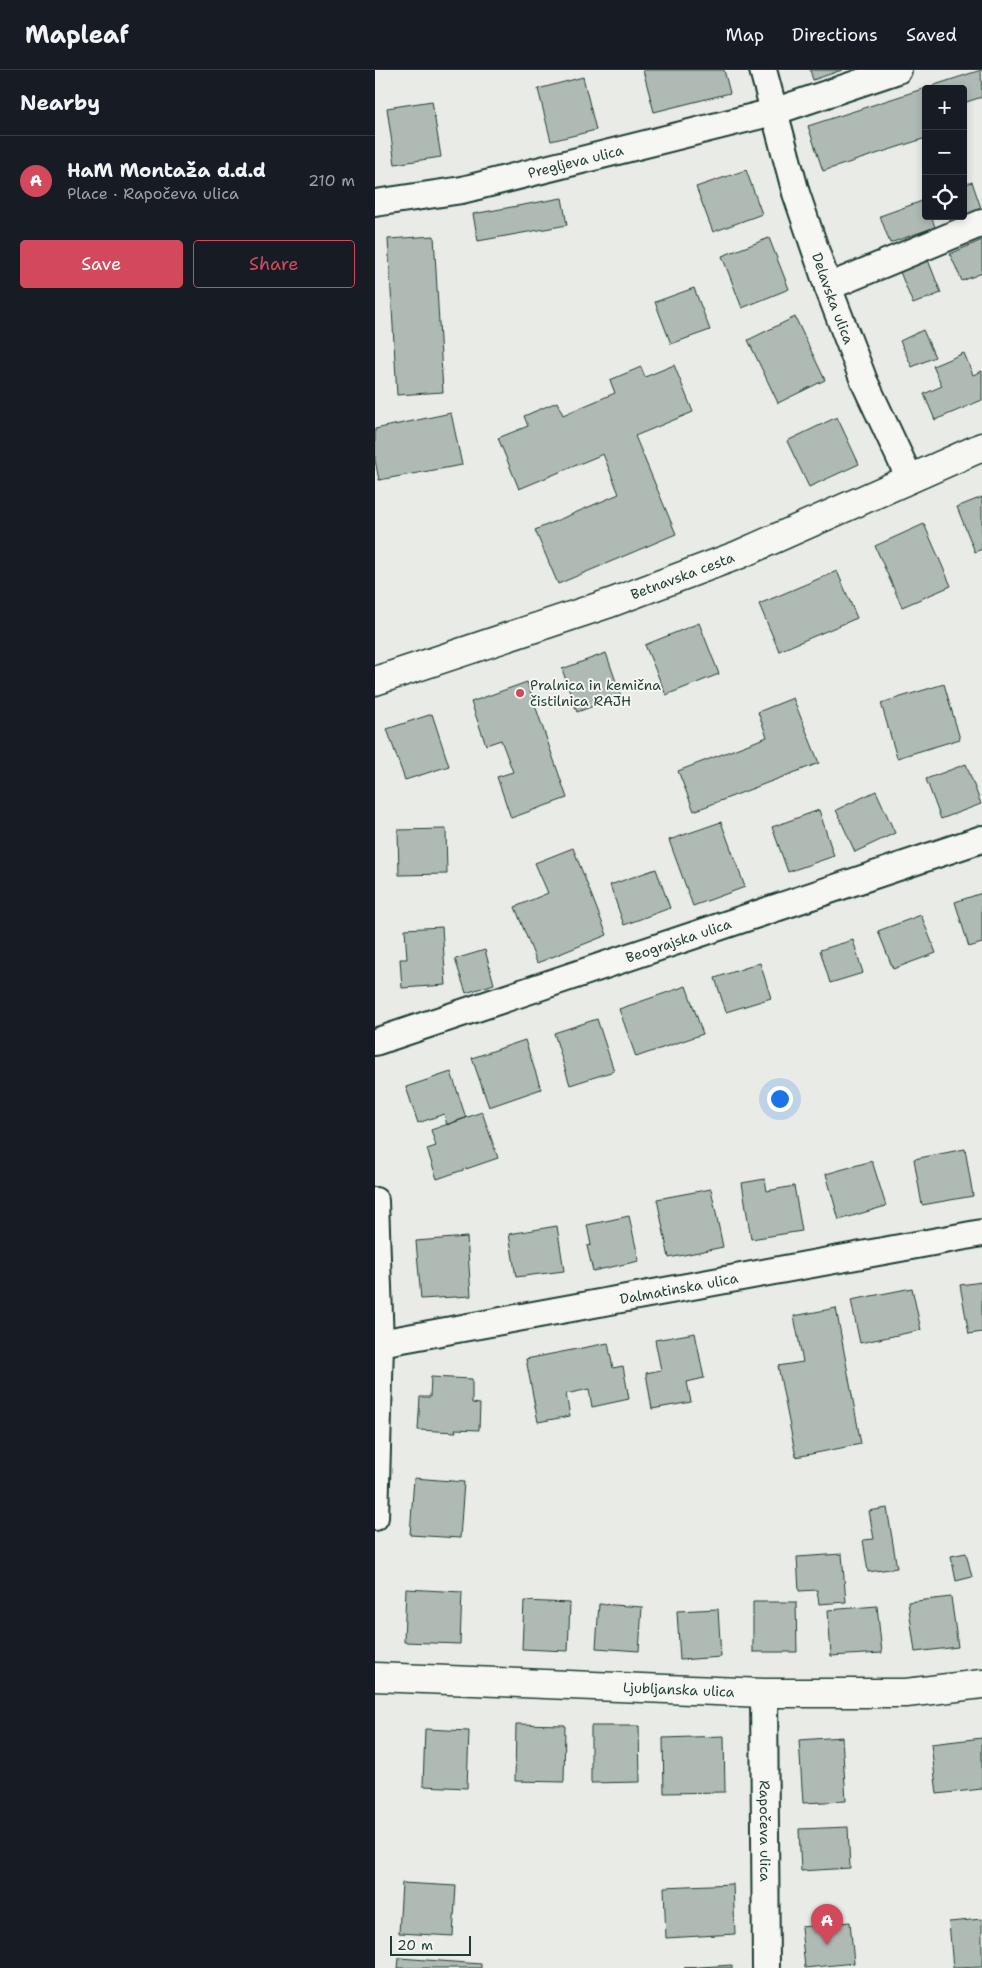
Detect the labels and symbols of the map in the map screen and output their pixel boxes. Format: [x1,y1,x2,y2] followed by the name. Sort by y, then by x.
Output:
[526,141,625,182] street label: Pregljeva ulica
[808,250,858,347] street label: Delavska ulica
[628,548,737,603] street label: Betnavska cesta
[530,676,661,710] place label: Pralnica in kemična čistilnica RAJH
[514,687,526,699] marker: Pralnica in kemična čistilnica RAJH
[623,914,734,967] street label: Beograjska ulica
[767,1086,793,1112] your location
[618,1269,740,1308] street label: Dalmatinska ulica
[623,1678,735,1701] street label: Ljubljanska ulica
[756,1780,774,1882] street label: Rapočeva ulica
[811,1904,843,1945] pin: A
[390,1933,471,1956] scale bar

